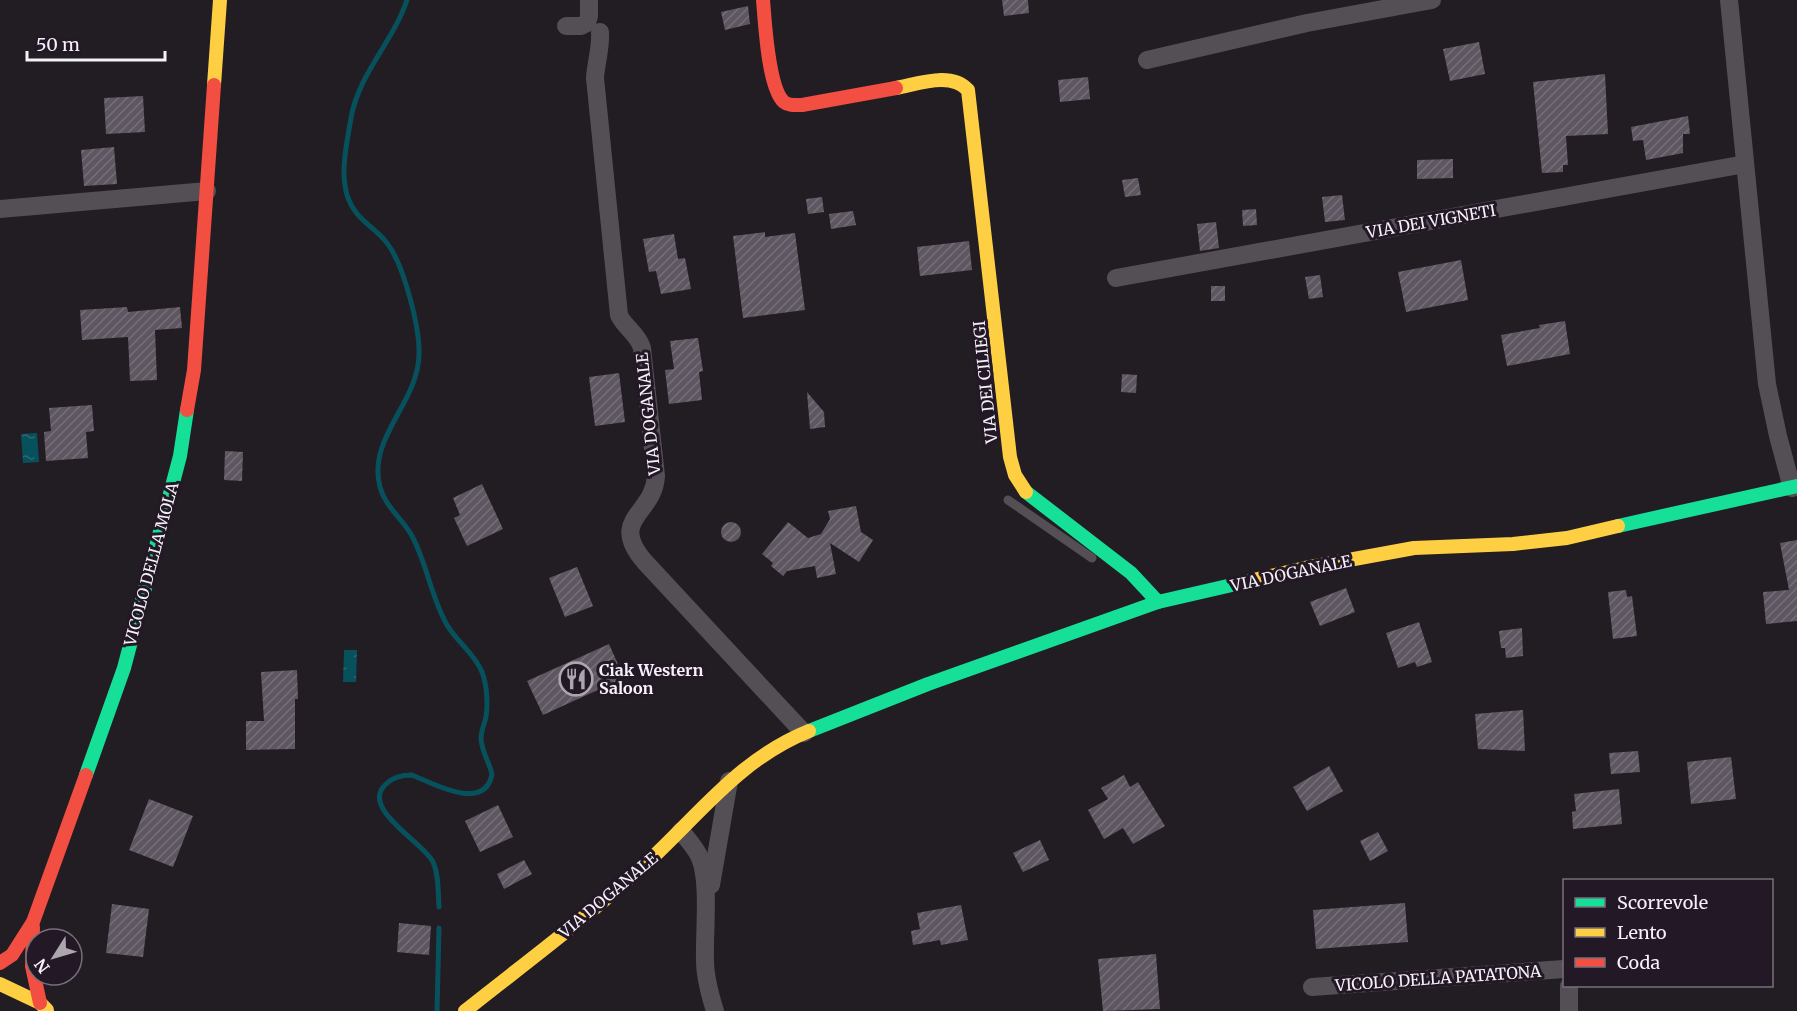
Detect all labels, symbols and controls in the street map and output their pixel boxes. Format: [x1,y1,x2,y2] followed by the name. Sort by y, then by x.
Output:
[27,24,165,62] scale bar
[36,33,80,56] text: 50 m
[1364,200,1497,242] street label: VIA DEI VIGNETI
[969,320,1001,445] street label: VIA DEI CILIEGI
[632,351,664,477] street label: VIA DOGANALE
[119,479,183,649] street label: VICOLO DELLA MOLA
[1228,550,1354,596] street label: VIA DOGANALE
[599,660,703,698] place label: Ciak Western Saloon
[558,661,594,697] restaurant icon: Ciak Western Saloon
[554,847,662,943] street label: VIA DOGANALE
[1563,879,1773,987] legend
[1617,891,1708,914] text: Scorrevole
[1617,921,1667,944] text: Lento
[24,927,84,987] north arrow
[1617,951,1661,974] text: Coda
[30,955,54,977] text: N
[1333,961,1542,995] street label: VICOLO DELLA PATATONA

